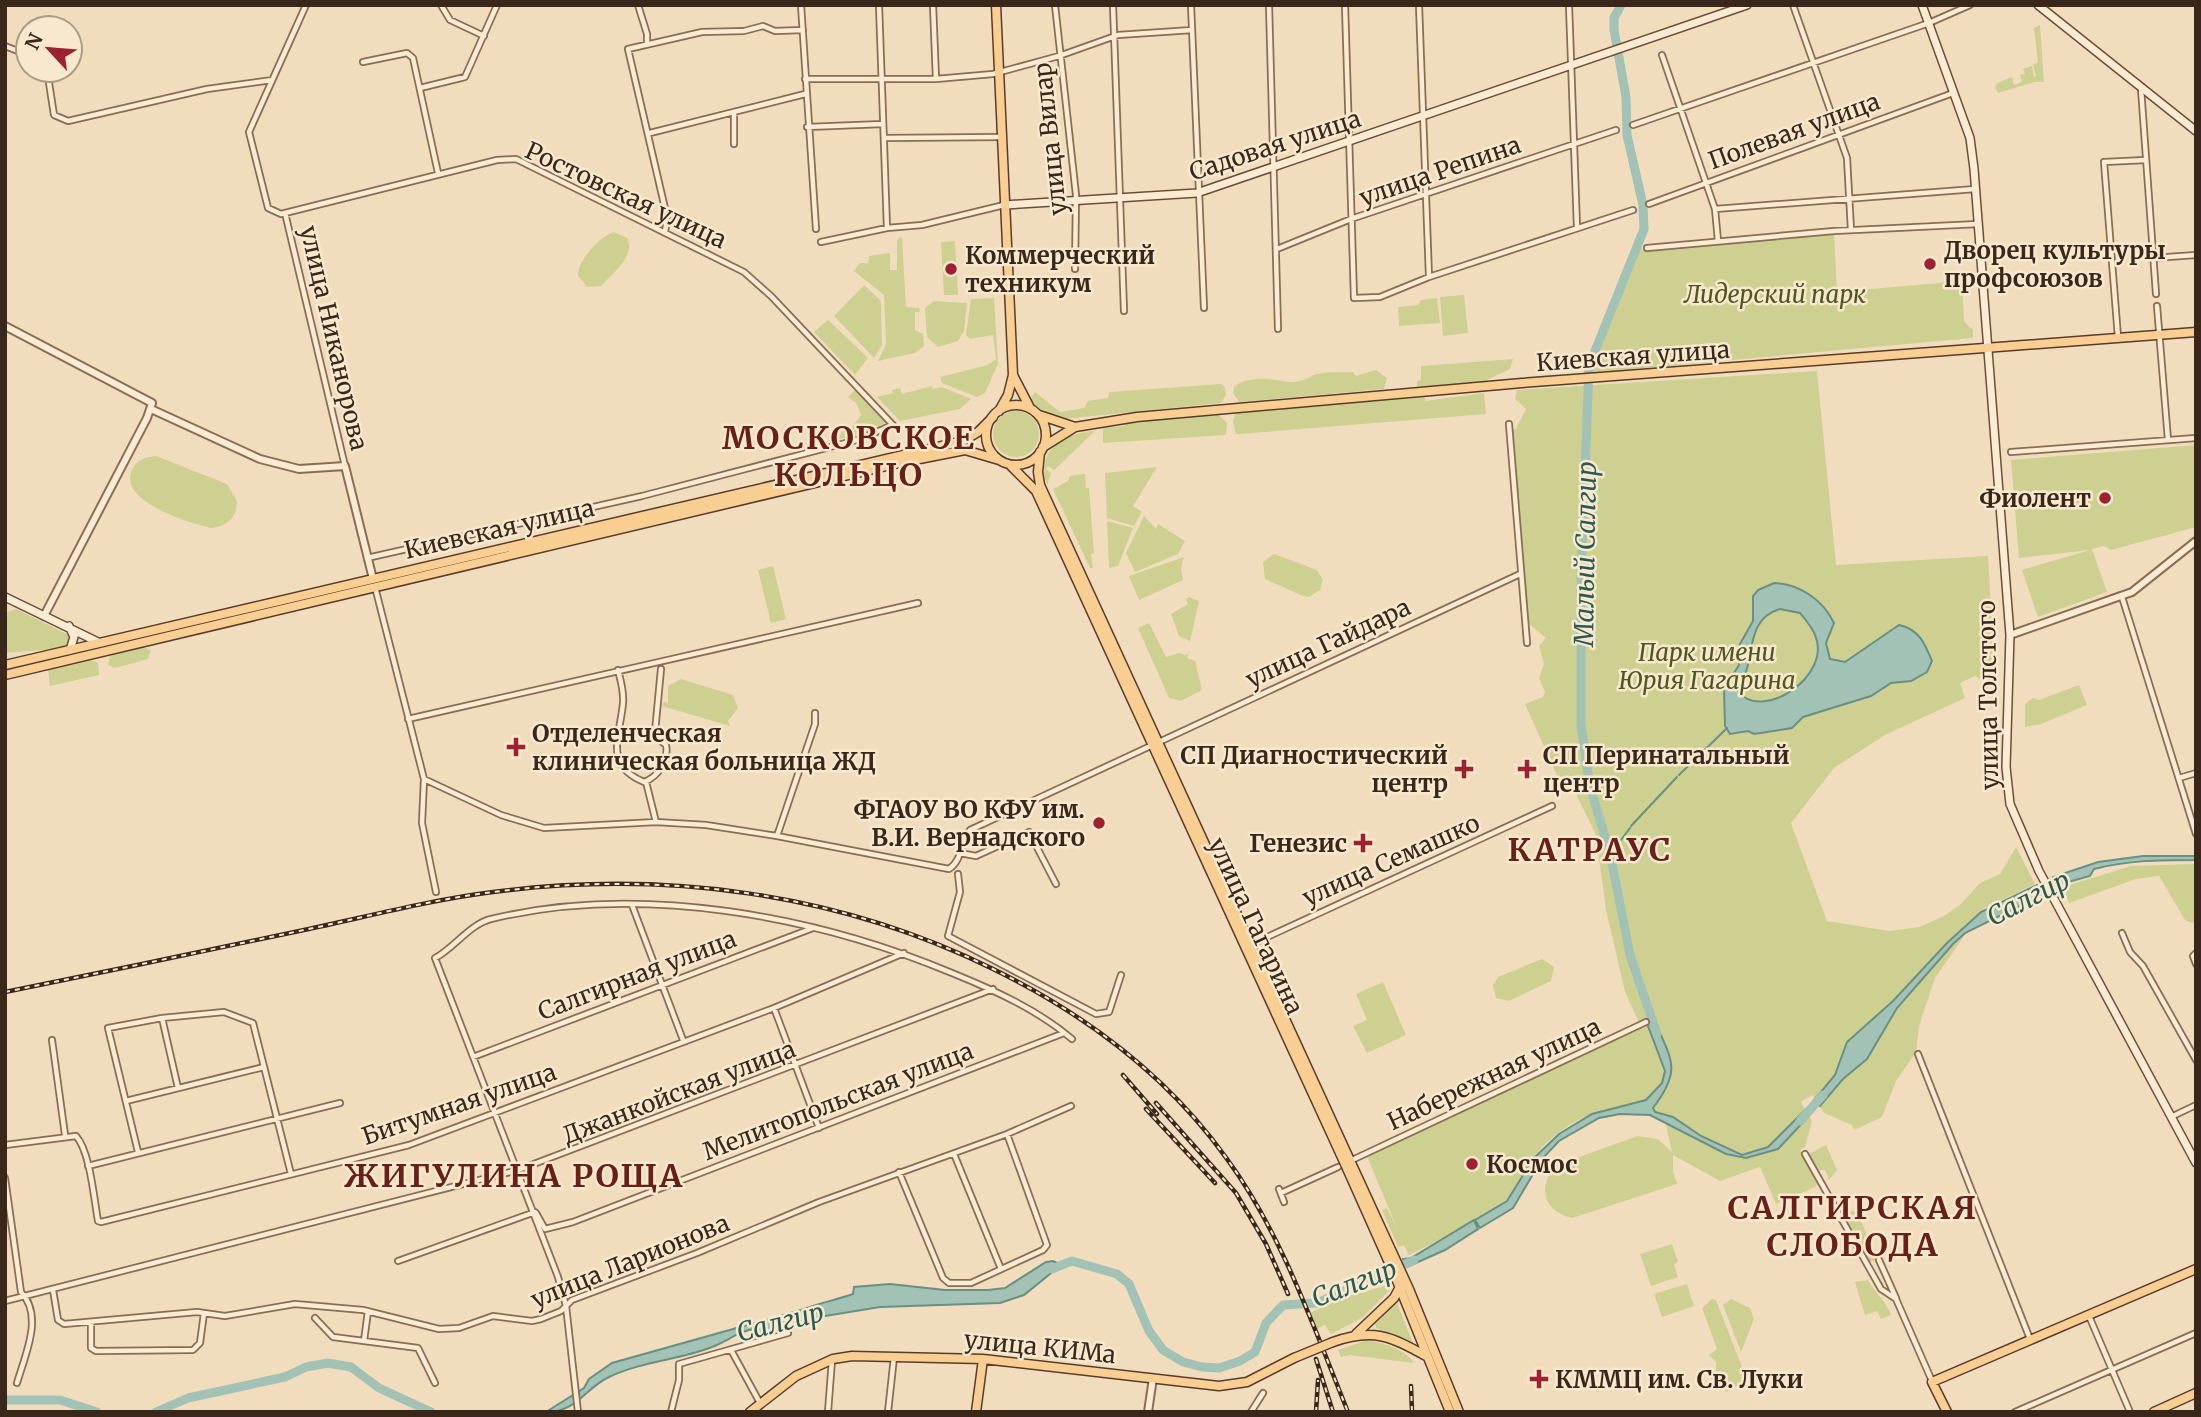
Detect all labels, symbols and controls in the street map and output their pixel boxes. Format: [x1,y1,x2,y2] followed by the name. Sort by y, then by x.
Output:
[14,14,84,84] north arrow
[20,30,48,54] text: N
[1027,61,1073,217] street label: улица Вилар
[1704,86,1884,176] street label: Полевая улица
[1185,103,1365,187] street label: Садовая улица
[1355,129,1525,213] street label: улица Репина
[520,135,732,255] street label: Ростовская улица
[293,223,375,454] street label: улица Никанорова
[1944,235,2166,294] place label: Дворец культуры профсоюзов
[965,240,1155,299] place label: Коммерческий техникум
[1922,256,1938,272] marker: Дворец культуры профсоюзов
[943,261,959,277] marker: Коммерческий техникум
[1683,279,1866,310] park label: Лидерский парк
[1535,334,1731,378] street label: Киевская улица
[722,418,976,495] district label: МОСКОВСКОЕ КОЛЬЦО
[1567,461,1603,648] water label: Малый Салгир
[1979,483,2091,514] place label: Фиолент
[2097,490,2113,506] marker: Фиолент
[401,492,597,566] street label: Киевская улица
[1241,591,1416,695] street label: улица Гайдара
[1971,600,2005,790] street label: улица Толстого
[1619,637,1795,696] park label: Парк имени Юрия Гагарина
[532,718,876,777] place label: Отделенческая клиническая больница ЖД
[506,737,526,757] marker: Отделенческая клиническая больница ЖД
[1180,740,1448,799] place label: СП Диагностический центр
[1543,740,1790,799] place label: СП Перинатальный центр
[1454,759,1474,779] marker: СП Диагностический центр
[1517,759,1537,779] marker: СП Перинатальный центр
[853,794,1085,853] place label: ФГАОУ ВО КФУ им. В.И. Вернадского
[1298,807,1484,913] street label: улица Семашко
[1091,815,1107,831] marker: ФГАОУ ВО КФУ им. В.И. Вернадского
[1249,828,1347,859] place label: Генезис
[1508,830,1672,870] district label: КАТРАУС
[1201,833,1311,1019] street label: улица Гагарина
[1353,833,1373,853] marker: Генезис
[1981,863,2075,933] water label: Салгир
[533,923,741,1027] street label: Салгирная улица
[1382,1011,1606,1137] street label: Набережная улица
[558,1033,800,1151] street label: Джанкойская улица
[698,1035,978,1167] street label: Мелитопольская улица
[358,1056,560,1152] street label: Битумная улица
[1486,1149,1577,1180] place label: Космос
[344,1156,684,1196] district label: ЖИГУЛИНА РОЩА
[1464,1156,1480,1172] marker: Космос
[1728,1188,1978,1265] district label: САЛГИРСКАЯ СЛОБОДА
[526,1207,734,1315] street label: улица Ларионова
[1307,1252,1401,1314] water label: Салгир
[733,1295,827,1349] water label: Салгир
[963,1324,1118,1370] street label: улица КИМа
[1555,1364,1803,1395] place label: КММЦ им. Св. Луки
[1529,1369,1549,1389] marker: КММЦ им. Св. Луки

